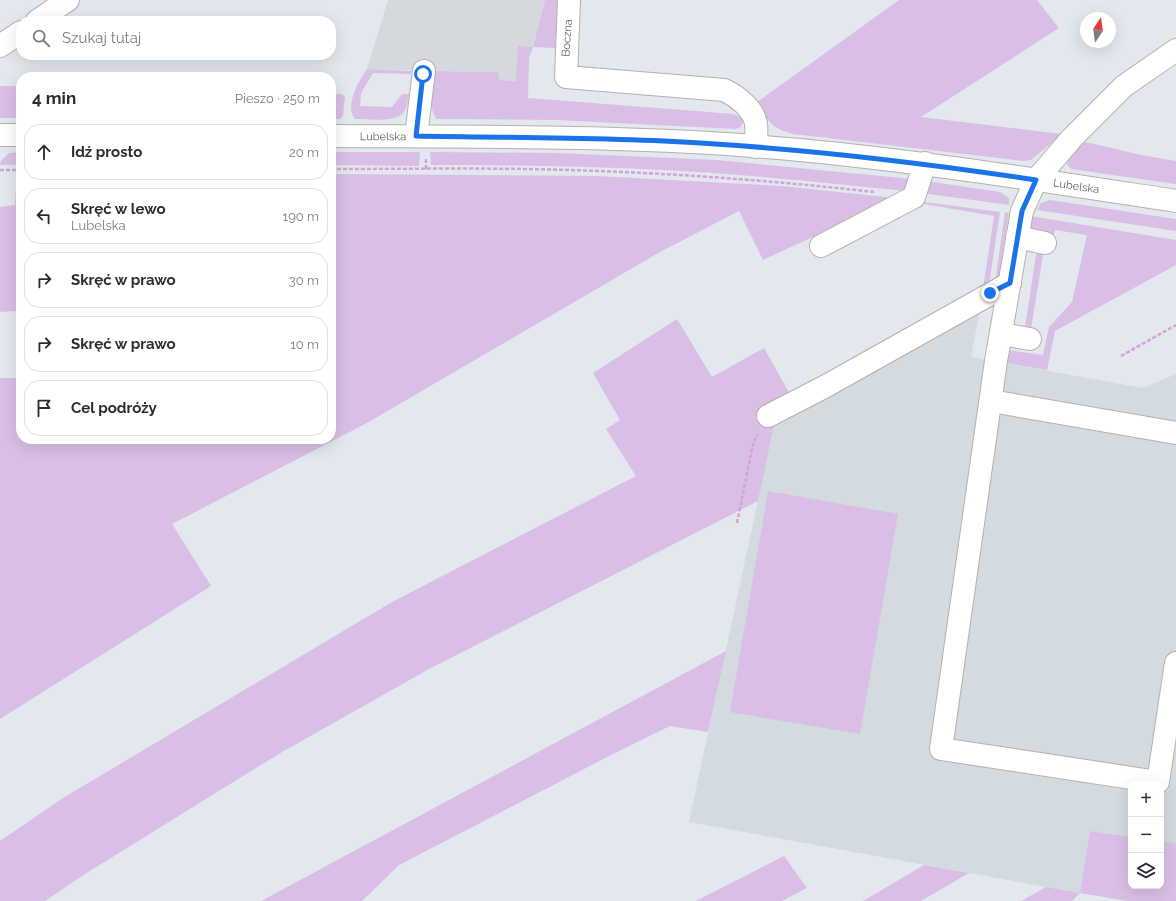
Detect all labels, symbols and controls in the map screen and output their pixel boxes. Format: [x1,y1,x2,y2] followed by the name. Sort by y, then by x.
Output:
[1080,12,1116,48] north arrow
[16,16,336,60] search box
[559,19,575,57] street label: Boczna
[30,27,52,49] icon: search
[62,29,141,47] text: Szukaj tutaj
[414,65,432,83] route start
[32,88,76,108] text: 4 min
[235,91,320,106] text: Pieszo · 250 m
[360,130,406,143] street label: Lubelska
[33,141,55,163] icon: ahead
[71,143,142,161] text: Idź prosto
[289,145,319,160] text: 20 m
[1052,176,1100,196] street label: Lubelska
[71,200,166,218] text: Skręć w lewo
[33,205,55,227] icon: left
[283,209,319,224] text: 190 m
[71,218,126,233] text: Lubelska
[33,269,55,291] icon: right
[71,271,176,289] text: Skręć w prawo
[289,273,319,288] text: 30 m
[981,284,999,302] route end
[33,333,55,355] icon: right
[71,335,176,353] text: Skręć w prawo
[290,337,319,352] text: 10 m
[33,397,55,419] icon: arrive
[71,399,157,417] text: Cel podróży
[1128,781,1164,889] map controls
[1128,781,1164,817] button: +
[1128,817,1164,853] button: −
[1128,853,1164,889] button: layers

